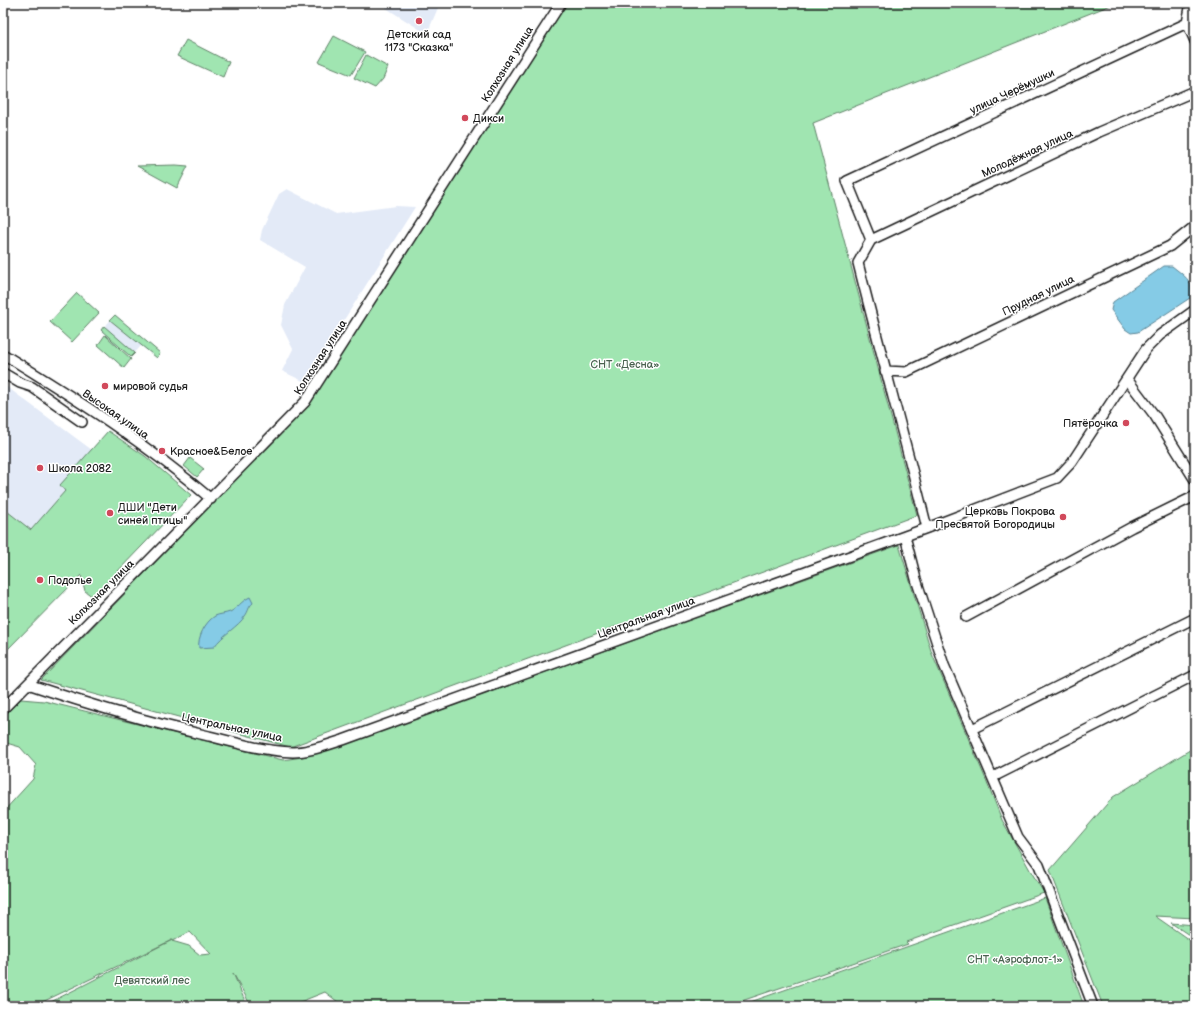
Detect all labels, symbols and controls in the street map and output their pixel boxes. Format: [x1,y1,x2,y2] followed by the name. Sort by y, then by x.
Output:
[414,16,424,26] marker: Детский сад 1173 "Сказка"
[479,24,536,105] street label: Колхозная улица
[385,28,453,54] place label: Детский сад 1173 "Сказка"
[968,66,1057,117] street label: улица Черёмушки
[473,112,504,125] place label: Дикси
[460,113,470,123] marker: Дикси
[980,126,1075,180] street label: Молодёжная улица
[1000,272,1077,318] street label: Прудная улица
[291,317,350,397] street label: Колхозная улица
[591,358,659,371] park label: СНТ «Десна»
[113,380,188,393] place label: мировой судья
[100,381,110,391] marker: мировой судья
[80,387,152,442] street label: Высокая улица
[1063,417,1118,430] place label: Пятёрочка
[1121,418,1131,428] marker: Пятёрочка
[170,445,252,458] place label: Красное&Белое
[157,446,167,456] marker: Красное&Белое
[48,462,112,475] place label: Школа 2082
[35,463,45,473] marker: Школа 2082
[118,501,187,527] place label: ДШИ "Дети синей птицы"
[935,505,1055,531] place label: Церковь Покрова Пресвятой Богородицы
[105,508,115,518] marker: ДШИ "Дети синей птицы"
[1058,512,1068,522] marker: Церковь Покрова Пресвятой Богородицы
[66,557,137,628] street label: Колхозная улица
[48,574,92,587] place label: Подолье
[35,575,45,585] marker: Подолье
[596,594,697,641] street label: Центральная улица
[180,710,284,745] street label: Центральная улица
[967,953,1063,966] park label: СНТ «Аэрофлот-1»
[114,974,190,987] park label: Девятский лес

